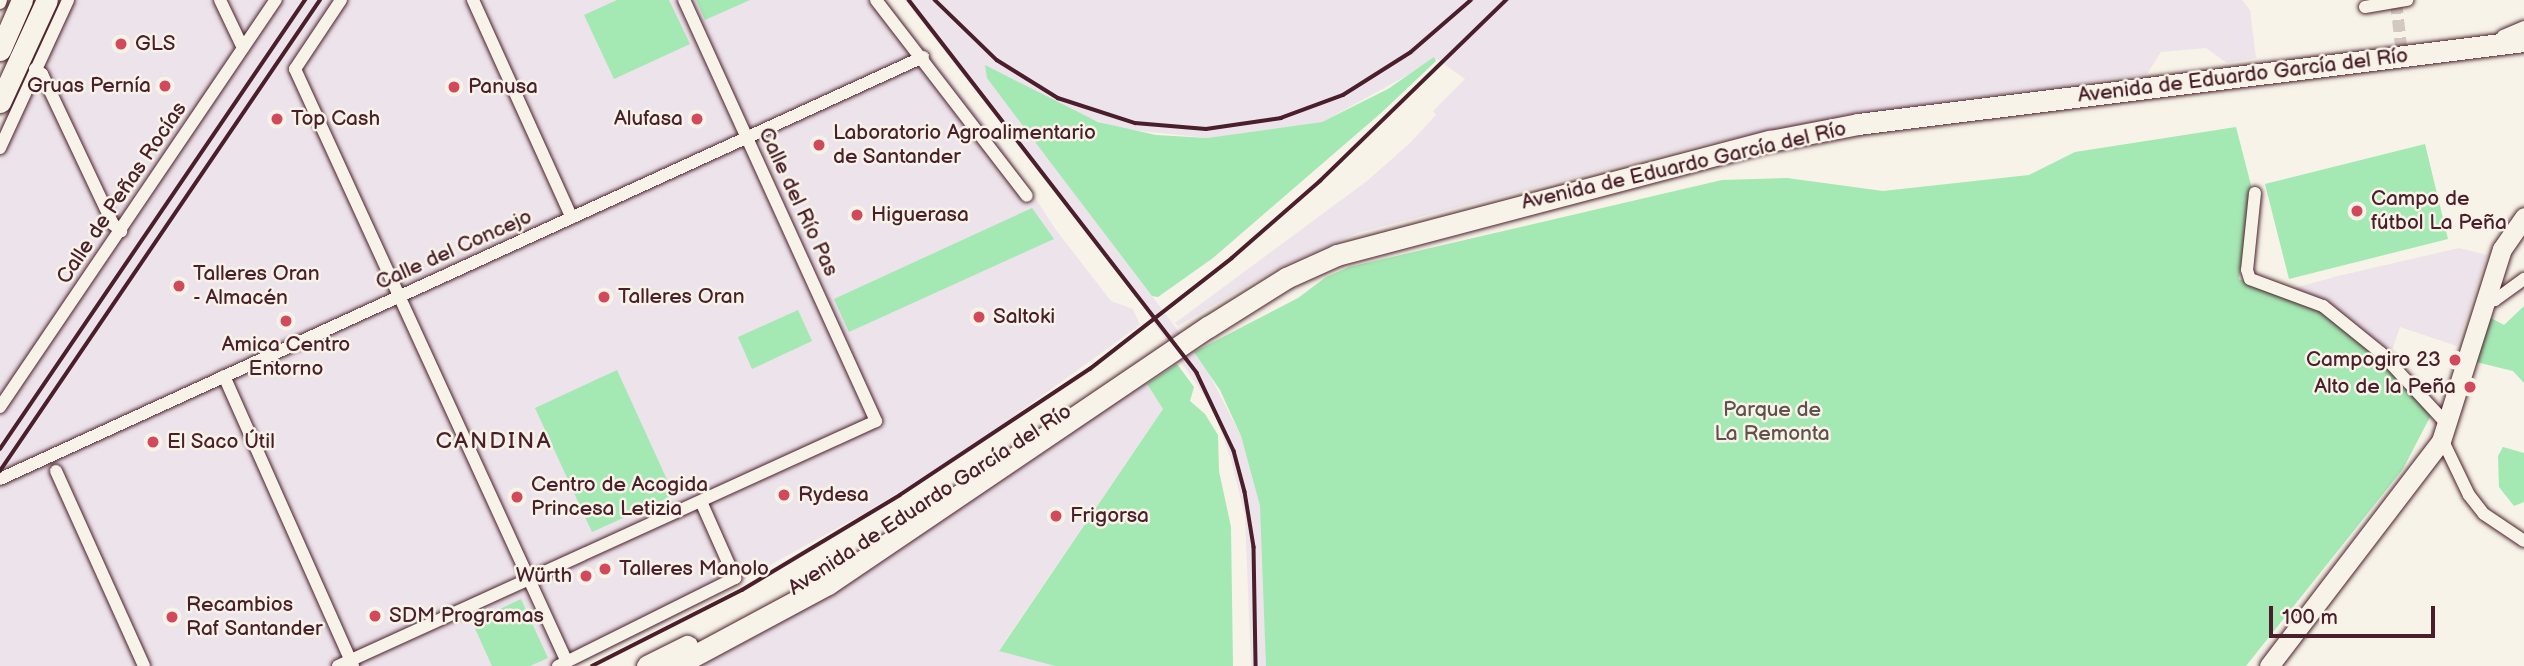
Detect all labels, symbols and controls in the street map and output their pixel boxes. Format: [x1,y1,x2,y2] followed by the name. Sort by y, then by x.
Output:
[135,31,176,57] place label: GLS
[113,36,129,52] marker: GLS
[2076,43,2410,109] street label: Avenida de Eduardo García del Río
[27,73,151,99] place label: Gruas Pernía
[468,74,538,100] place label: Panusa
[157,78,173,94] marker: Gruas Pernía
[446,79,462,95] marker: Panusa
[52,97,192,289] street label: Calle de Peñas Rocías
[291,106,380,132] place label: Top Cash
[614,106,683,132] place label: Alufasa
[269,111,285,127] marker: Top Cash
[689,111,705,127] marker: Alufasa
[1519,116,1849,216] street label: Avenida de Eduardo García del Río
[833,120,1096,170] place label: Laboratorio Agroalimentario de Santander
[753,124,843,280] street label: Calle del Río Pas
[811,137,827,153] marker: Laboratorio Agroalimentario de Santander
[2371,186,2507,236] place label: Campo de fútbol La Peña
[871,202,969,228] place label: Higuerasa
[2349,203,2365,219] marker: Campo de fútbol La Peña
[372,204,536,296] street label: Calle del Concejo
[849,207,865,223] marker: Higuerasa
[193,261,320,311] place label: Talleres Oran - Almacén
[171,278,187,294] marker: Talleres Oran - Almacén
[618,284,745,310] place label: Talleres Oran
[596,289,612,305] marker: Talleres Oran
[993,304,1055,330] place label: Saltoki
[971,309,987,325] marker: Saltoki
[278,313,294,329] marker: Amica Centro Entorno
[222,332,350,382] place label: Amica Centro Entorno
[2306,347,2441,373] place label: Campogiro 23
[2447,352,2463,368] marker: Campogiro 23
[2314,374,2456,400] place label: Alto de la Peña
[2462,379,2478,395] marker: Alto de la Peña
[1714,397,1830,447] park label: Parque de La Remonta
[784,399,1076,601] street label: Avenida de Eduardo García del Río
[436,427,552,455] district label: CANDINA
[167,429,275,455] place label: El Saco Útil
[145,434,161,450] marker: El Saco Útil
[531,472,708,522] place label: Centro de Acogida Princesa Letizia
[798,482,869,508] place label: Rydesa
[776,487,792,503] marker: Rydesa
[509,489,525,505] marker: Centro de Acogida Princesa Letizia
[1070,503,1149,529] place label: Frigorsa
[1048,508,1064,524] marker: Frigorsa
[619,556,769,582] place label: Talleres Manolo
[597,561,613,577] marker: Talleres Manolo
[516,563,572,589] place label: Würth
[578,568,594,584] marker: Würth
[186,592,323,642] place label: Recambios Raf Santander
[2272,592,2438,636] scale bar
[389,603,544,629] place label: SDM Programas
[2282,605,2338,630] text: 100 m
[367,608,383,624] marker: SDM Programas
[164,609,180,625] marker: Recambios Raf Santander

